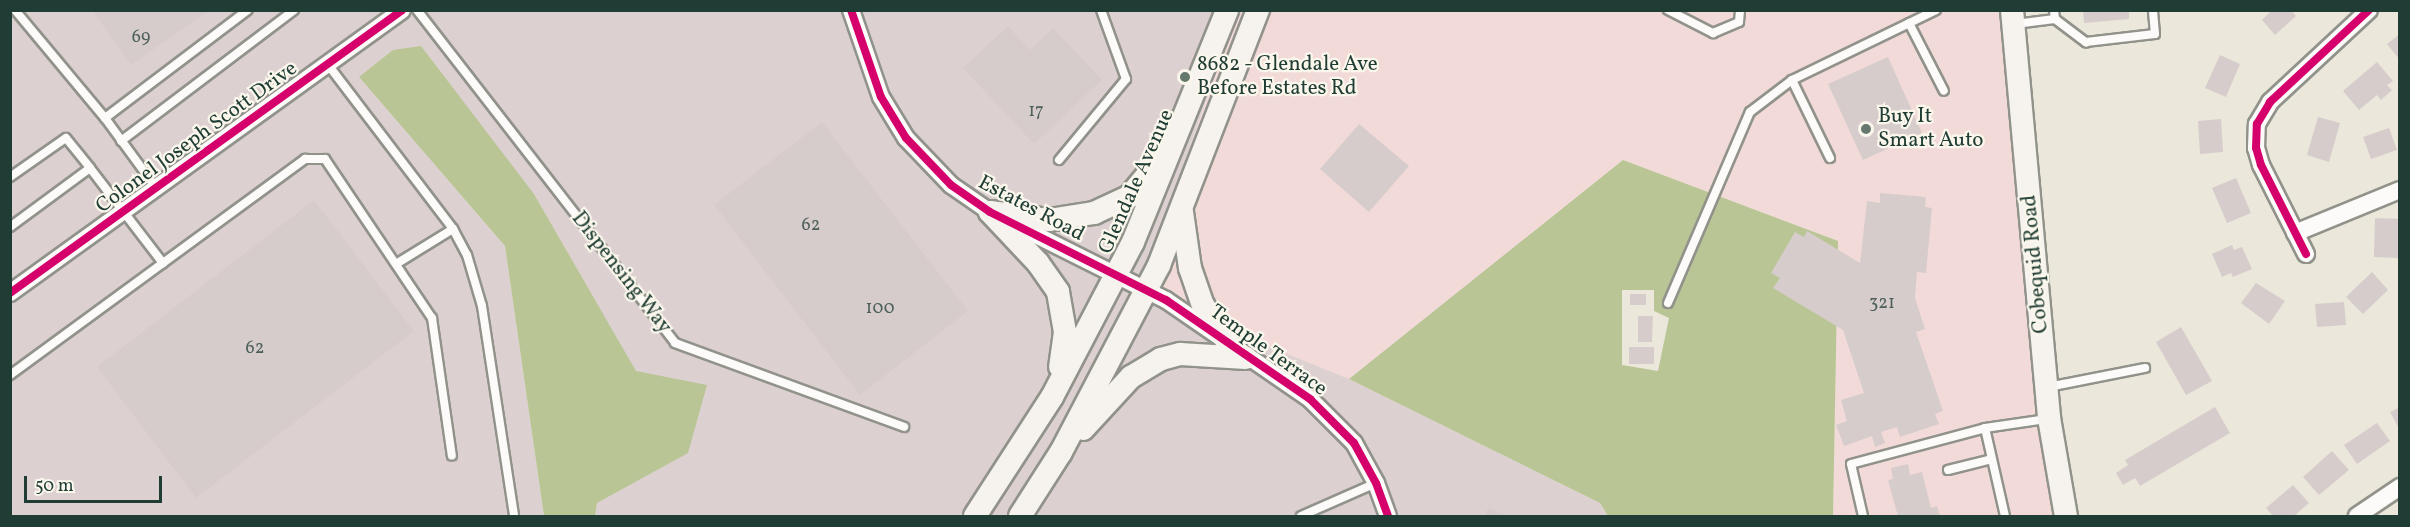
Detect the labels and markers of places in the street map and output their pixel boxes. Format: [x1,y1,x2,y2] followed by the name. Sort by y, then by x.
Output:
[1197,52,1379,102] place label: 8682 - Glendale Ave Before Estates Rd
[1178,70,1192,84] marker: 8682 - Glendale Ave Before Estates Rd
[1878,104,1984,154] place label: Buy It Smart Auto
[1859,122,1873,136] marker: Buy It Smart Auto

